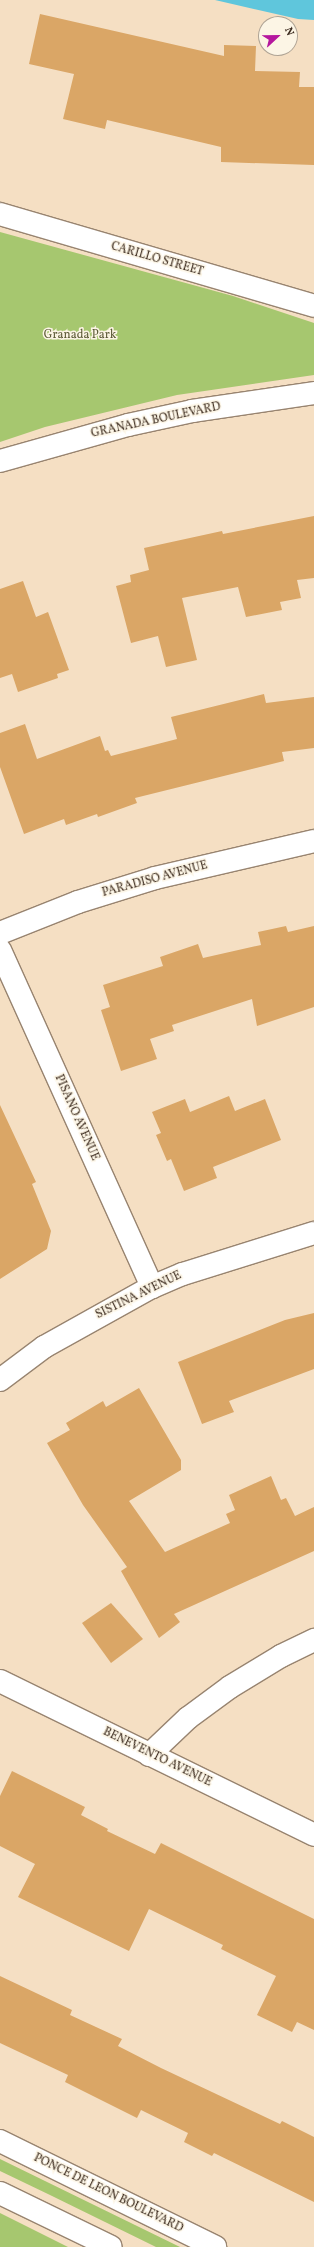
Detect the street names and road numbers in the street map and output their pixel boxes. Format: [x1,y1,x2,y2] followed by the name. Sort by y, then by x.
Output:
[109,240,205,280] street label: CARILLO STREET
[90,400,222,442] street label: GRANADA BOULEVARD
[101,859,209,901] street label: PARADISO AVENUE
[51,1073,101,1163] street label: PISANO AVENUE
[94,1269,184,1323] street label: SISTINA AVENUE
[100,1725,214,1791] street label: BENEVENTO AVENUE
[31,2151,185,2237] street label: PONCE DE LEON BOULEVARD

